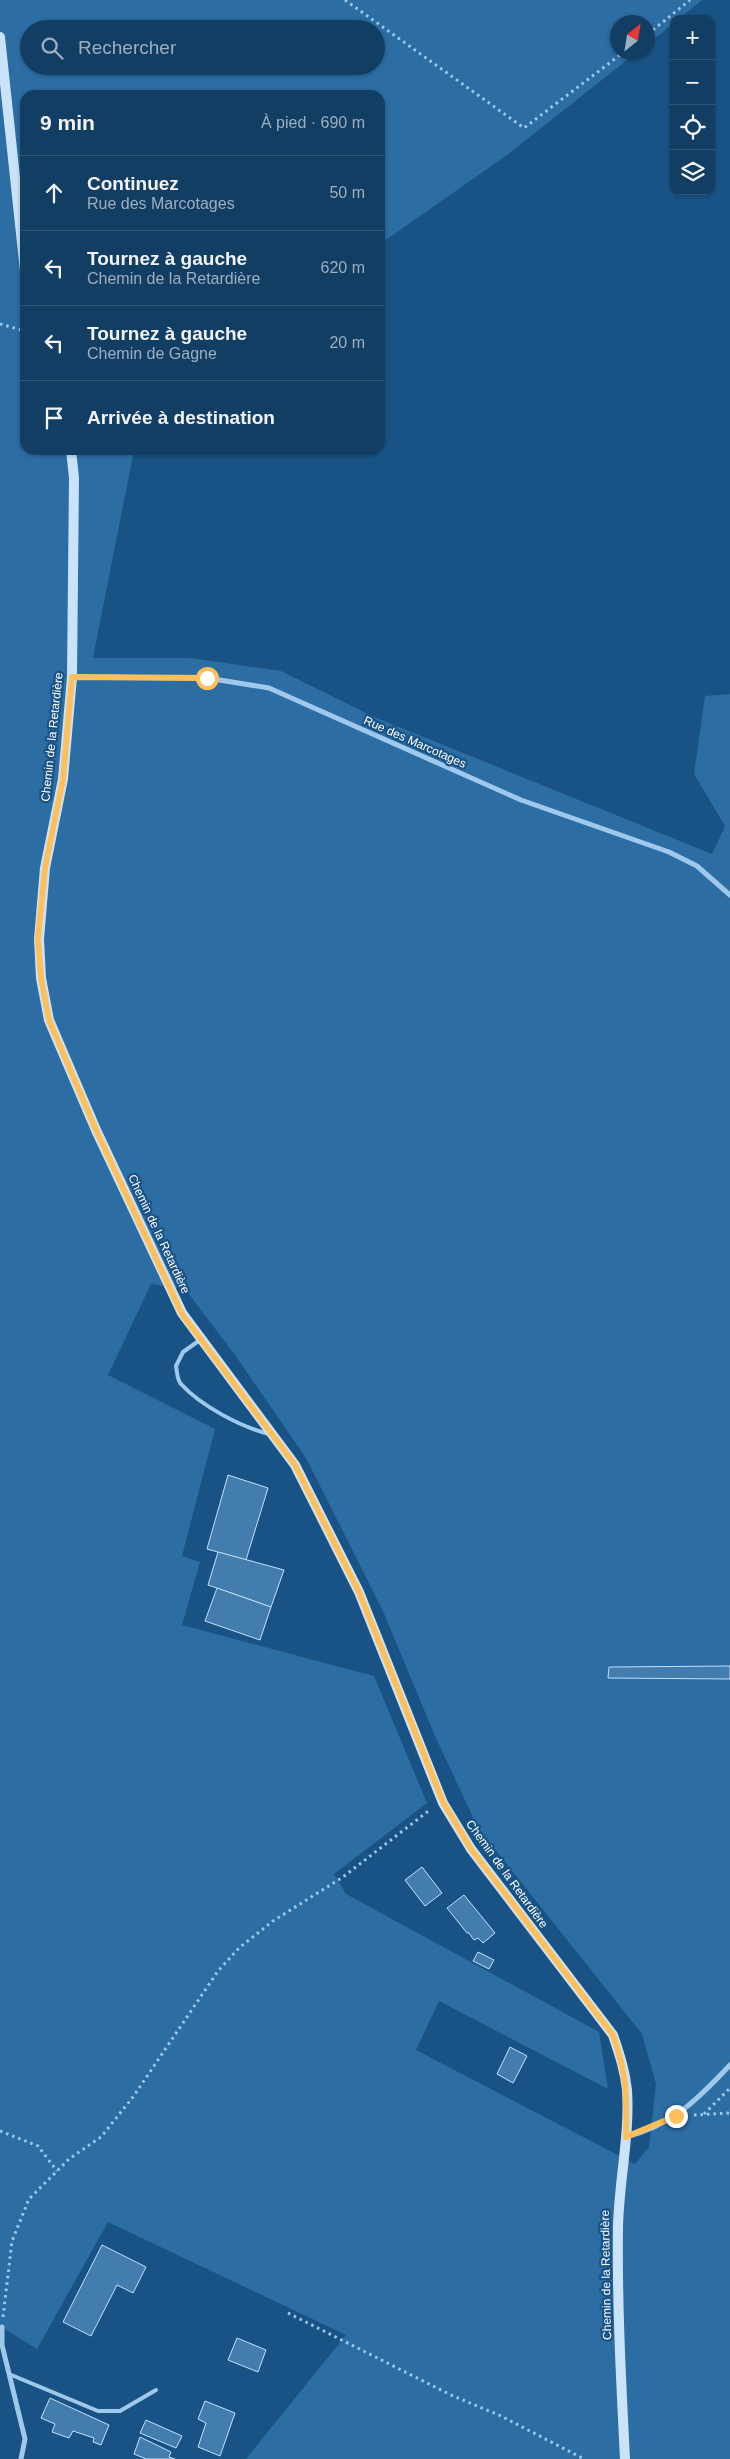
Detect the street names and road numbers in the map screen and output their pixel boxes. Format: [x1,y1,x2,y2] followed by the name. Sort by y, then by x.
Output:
[38,671,66,802] street label: Chemin de la Retardière
[362,713,468,771] street label: Rue des Marcotages
[125,1172,193,1296] street label: Chemin de la Retardière
[463,1817,551,1931] street label: Chemin de la Retardière
[598,2210,614,2340] street label: Chemin de la Retardière

